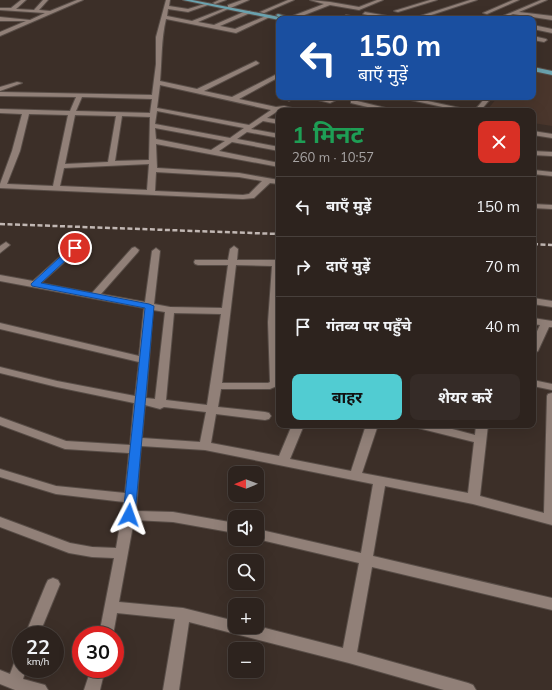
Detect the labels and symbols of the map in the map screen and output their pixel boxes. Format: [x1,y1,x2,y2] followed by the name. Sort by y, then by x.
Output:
[58,231,92,265] pin
[228,466,264,502] north arrow
[108,494,150,536] position arrow
[72,626,124,678] speed limit sign: 30

